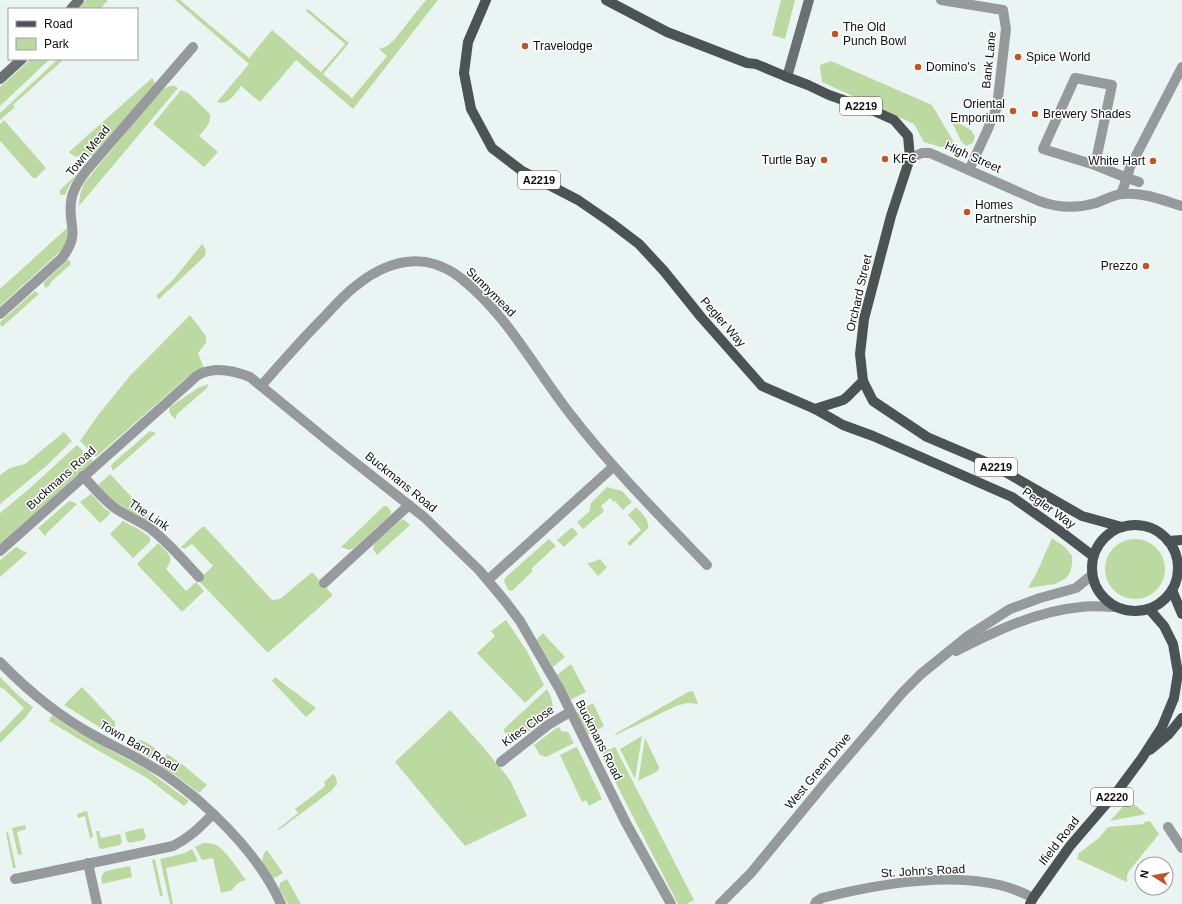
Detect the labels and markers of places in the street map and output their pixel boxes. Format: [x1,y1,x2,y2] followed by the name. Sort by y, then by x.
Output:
[843,20,906,48] place label: The Old Punch Bowl
[830,29,840,39] marker: The Old Punch Bowl
[533,39,593,53] place label: Travelodge
[520,41,530,51] marker: Travelodge
[1026,50,1090,64] place label: Spice World
[1013,52,1023,62] marker: Spice World
[926,60,976,74] place label: Domino's
[913,62,923,72] marker: Domino's
[950,97,1005,125] place label: Oriental Emporium
[1008,106,1018,116] marker: Oriental Emporium
[1043,107,1131,121] place label: Brewery Shades
[1030,109,1040,119] marker: Brewery Shades
[893,152,917,166] place label: KFC
[762,153,816,167] place label: Turtle Bay
[880,154,890,164] marker: KFC
[1088,154,1146,168] place label: White Hart
[819,155,829,165] marker: Turtle Bay
[1148,156,1158,166] marker: White Hart
[975,198,1037,226] place label: Homes Partnership
[962,207,972,217] marker: Homes Partnership
[1101,259,1138,273] place label: Prezzo
[1141,261,1151,271] marker: Prezzo

